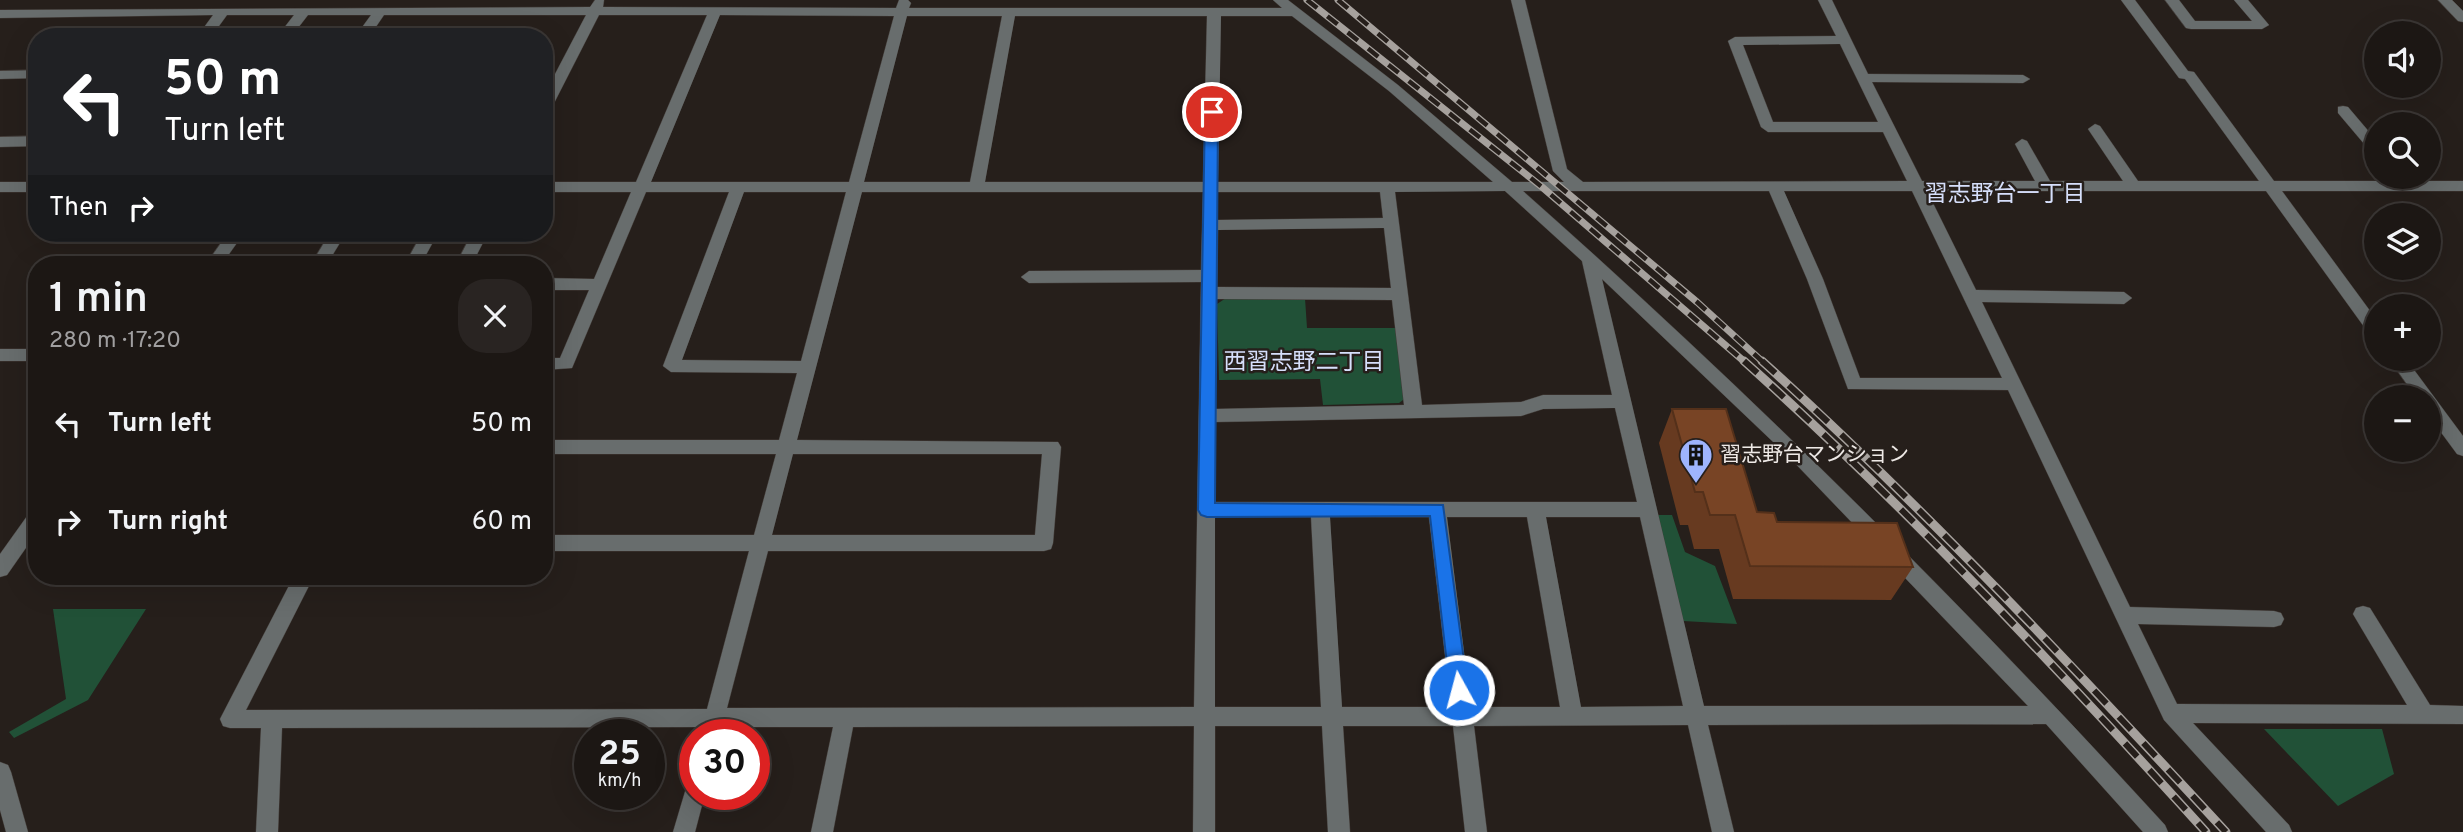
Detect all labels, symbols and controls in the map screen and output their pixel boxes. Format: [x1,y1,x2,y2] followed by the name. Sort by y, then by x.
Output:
[2364,21,2441,462] map controls
[2364,21,2441,98] button: sound
[164,51,281,113] text: 50 m
[49,56,140,147] icon: left
[1182,82,1242,142] pin
[1193,93,1231,131] icon: arrive
[164,112,285,152] text: Turn left
[2364,112,2441,189] button: search
[1925,181,2086,210] district label: 習志野台一丁目
[122,189,160,227] icon: right
[49,192,108,225] text: Then
[2364,203,2441,280] button: layers
[49,274,148,327] text: 1 min
[458,279,532,353] button: close
[2364,294,2441,371] button: +
[49,327,181,356] text: 280 m · 17:20
[1224,349,1385,378] district label: 西習志野二丁目
[2364,385,2441,462] button: −
[49,405,87,443] icon: left
[108,408,212,441] text: Turn left
[471,408,532,441] text: 50 m
[1677,436,1715,485] building icon: 習志野台マンション
[1720,442,1909,469] place label: 習志野台マンション
[49,503,87,541] icon: right
[108,506,228,539] text: Turn right
[472,506,532,539] text: 60 m
[1422,653,1496,727] position arrow
[679,719,770,810] speed limit sign: 30
[598,733,641,777] text: 25
[598,770,641,793] text: km/h

